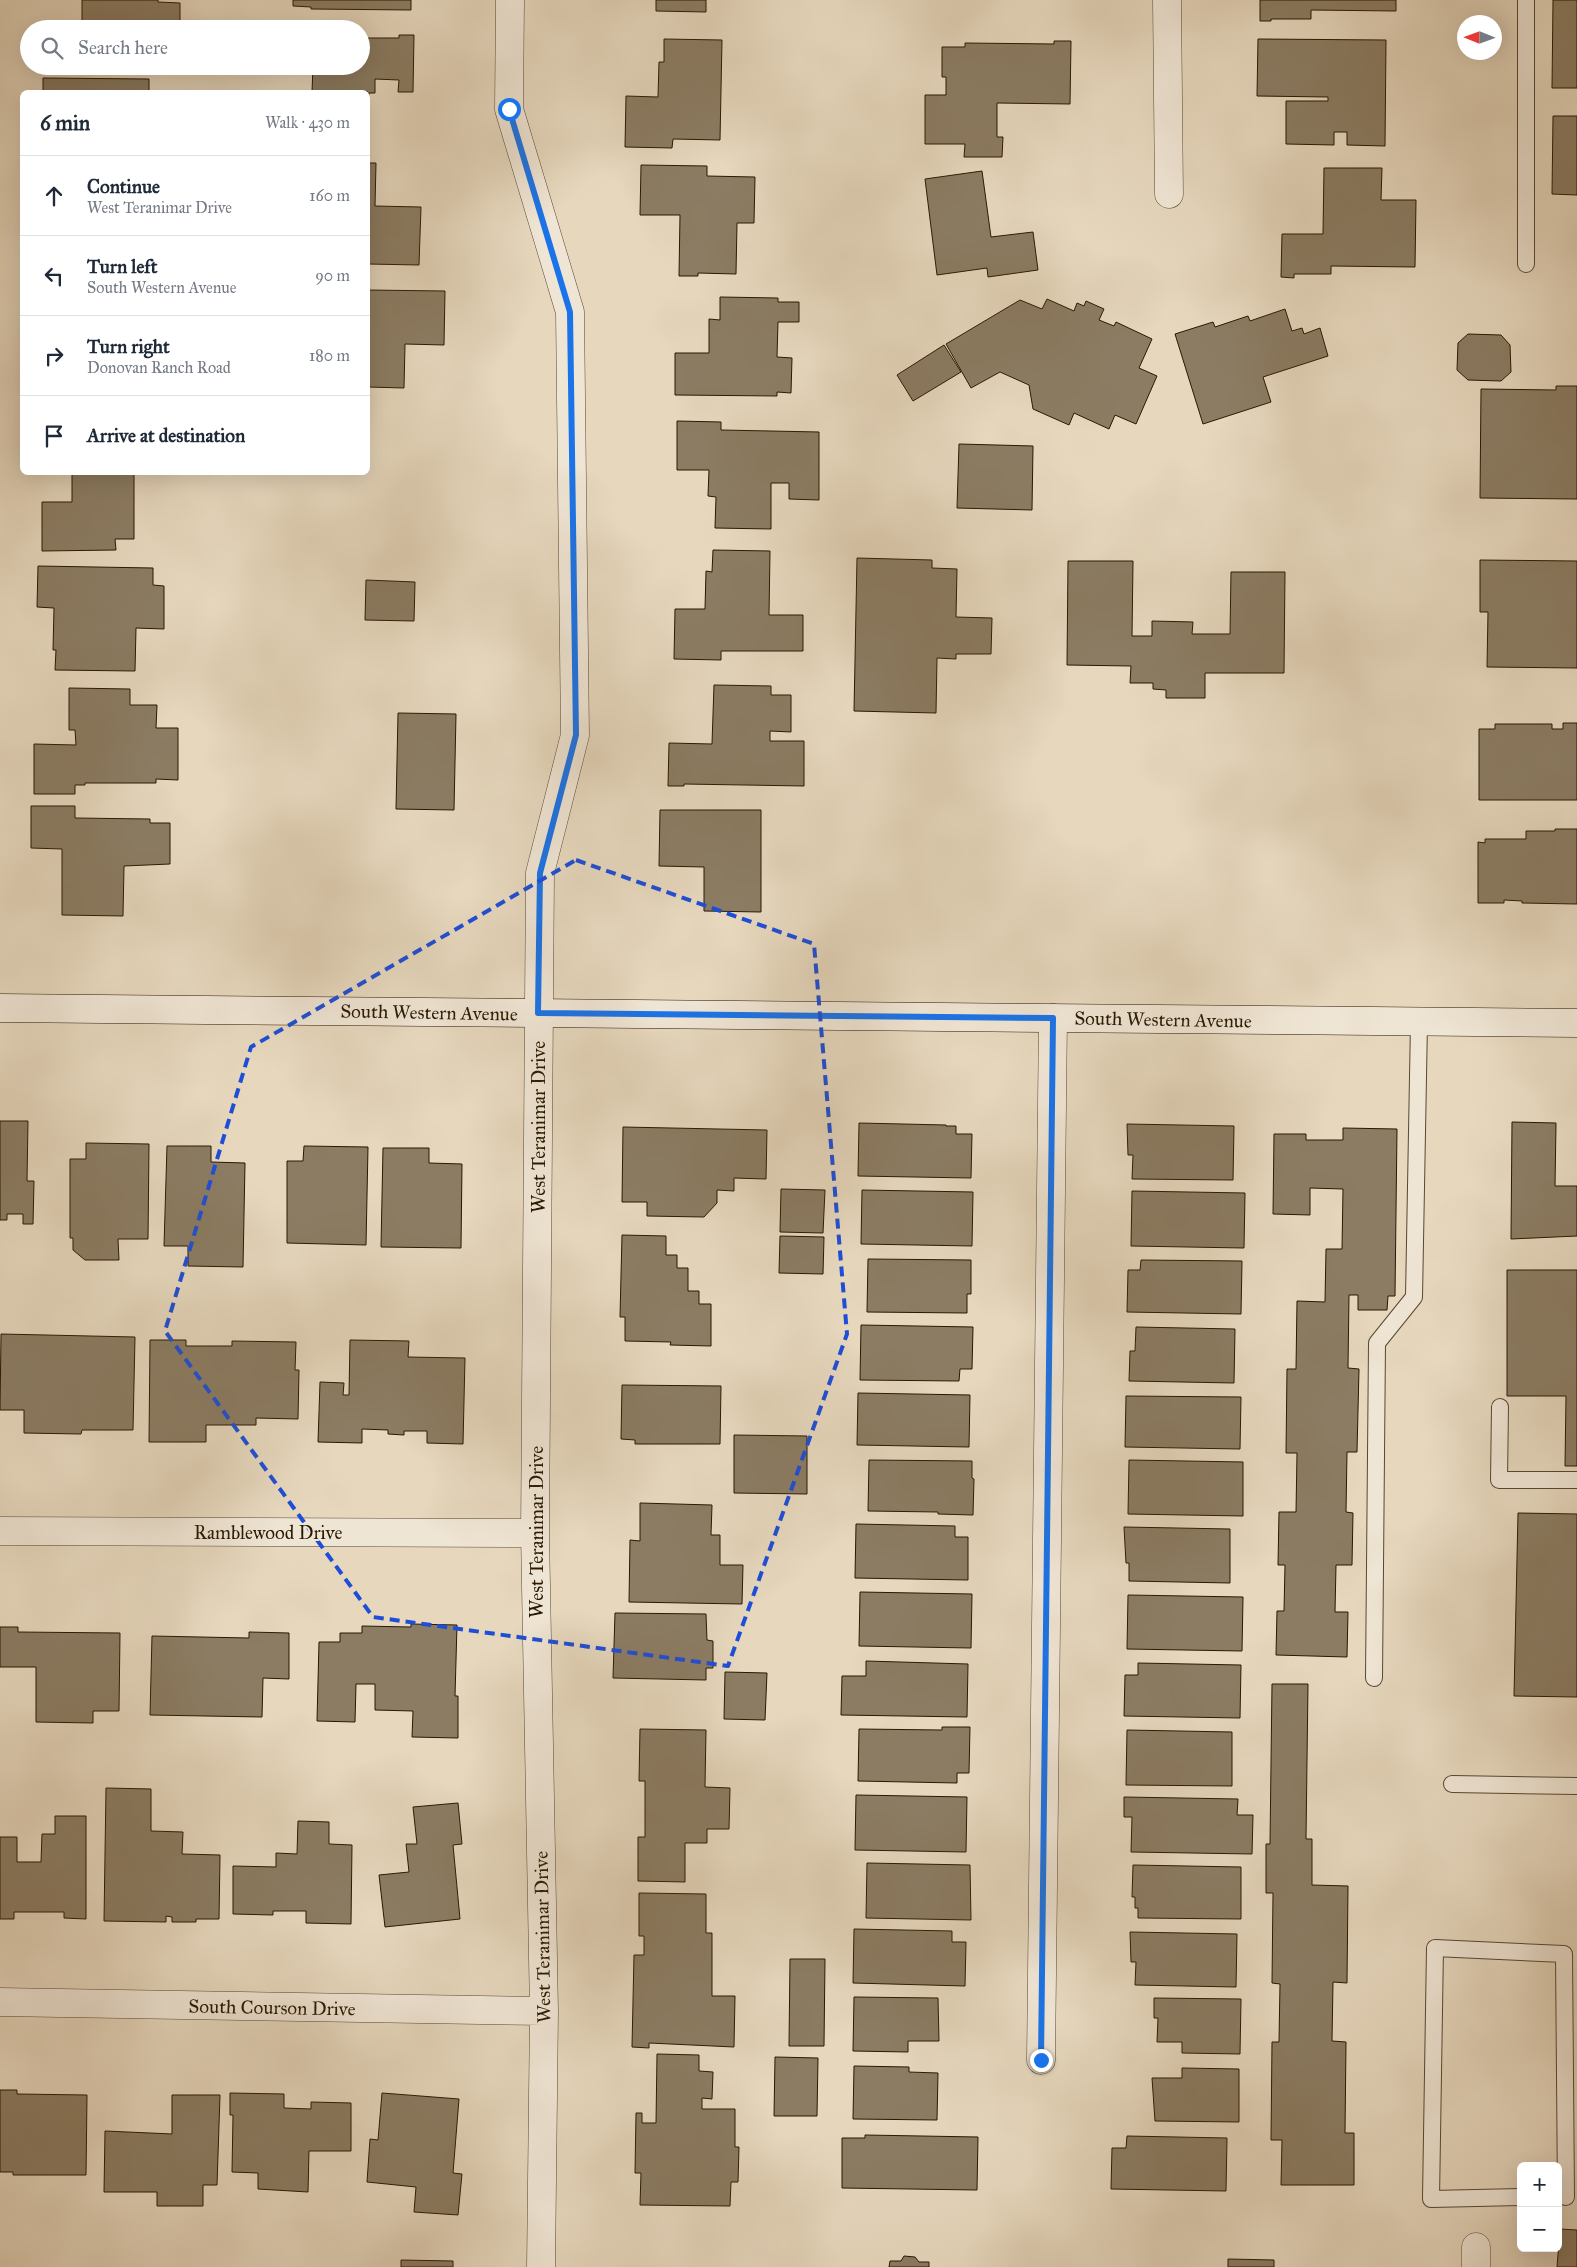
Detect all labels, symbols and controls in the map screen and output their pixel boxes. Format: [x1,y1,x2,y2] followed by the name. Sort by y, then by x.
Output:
[1457,15,1502,60] north arrow
[20,20,370,75] search box
[38,34,66,62] icon: search
[78,36,168,59] text: Search here
[498,98,521,121] route start
[40,110,90,136] text: 6 min
[265,113,350,132] text: Walk · 430 m
[87,175,160,198] text: Continue
[40,182,68,210] icon: ahead
[309,186,350,205] text: 160 m
[87,198,232,217] text: West Teranimar Drive
[87,255,157,278] text: Turn left
[40,262,68,290] icon: left
[315,266,350,285] text: 90 m
[87,278,236,297] text: South Western Avenue
[87,335,170,358] text: Turn right
[40,342,68,370] icon: right
[309,346,350,365] text: 180 m
[87,358,231,377] text: Donovan Ranch Road
[40,422,68,450] icon: arrive
[87,424,245,447] text: Arrive at destination
[340,999,518,1026] street label: South Western Avenue
[1074,1006,1252,1033] street label: South Western Avenue
[527,1041,550,1213] street label: West Teranimar Drive
[525,1446,548,1618] street label: West Teranimar Drive
[194,1521,342,1544] street label: Ramblewood Drive
[529,1851,556,2023] street label: West Teranimar Drive
[188,1995,356,2020] street label: South Courson Drive
[1030,2049,1053,2072] route end
[1517,2162,1562,2252] map controls
[1517,2162,1562,2207] button: +
[1517,2207,1562,2252] button: −

